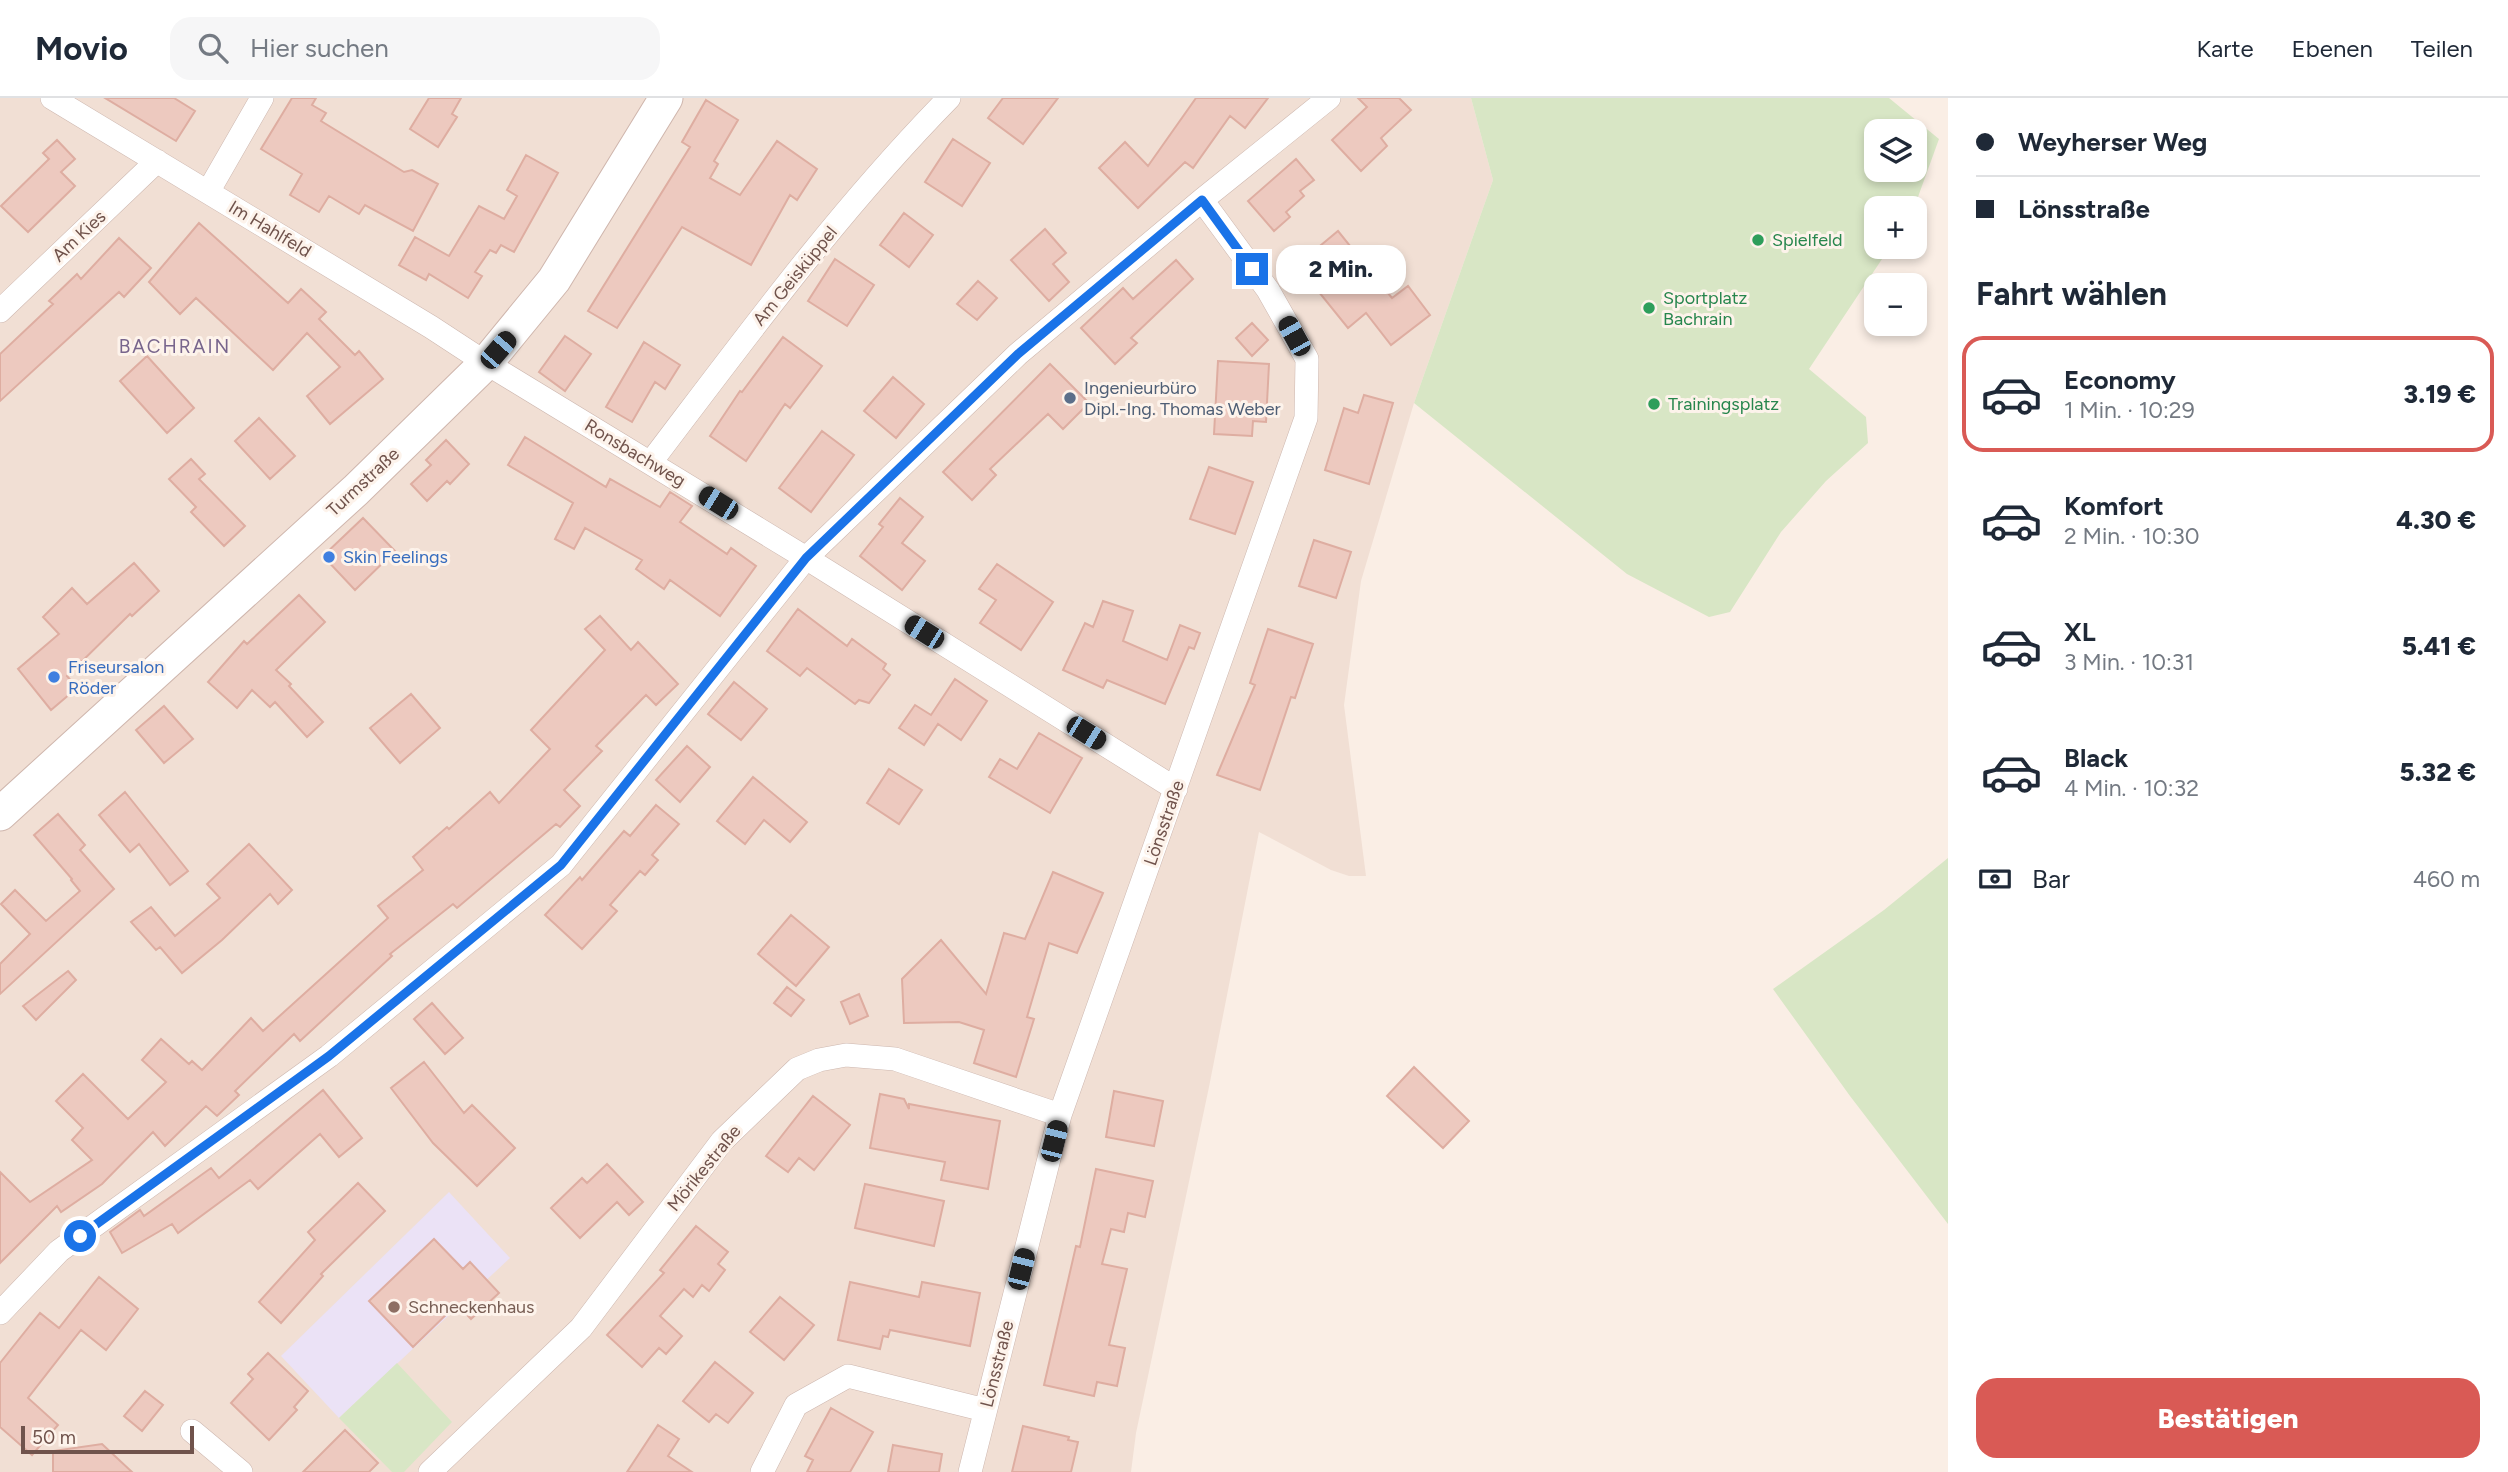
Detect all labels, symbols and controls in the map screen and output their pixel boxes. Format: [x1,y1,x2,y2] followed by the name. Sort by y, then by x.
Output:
[170,17,660,80] search box
[35,29,128,68] text: Movio
[194,29,232,67] icon: search
[250,32,389,64] text: Hier suchen
[2197,34,2254,63] text: Karte
[2292,34,2373,63] text: Ebenen
[2411,34,2473,63] text: Teilen
[1864,119,1927,336] map controls
[1864,119,1927,182] button: layers
[2018,126,2208,158] text: Weyherser Weg
[2018,193,2150,225] text: Lönsstraße
[225,196,315,262] street label: Im Hahlfeld
[1864,196,1927,259] button: +
[48,206,110,266] street label: Am Kies
[748,222,842,330] street label: Am Geisküppel
[1772,229,1843,251] place label: Spielfeld
[1750,232,1766,248] marker: Spielfeld
[1276,244,1406,294] callout: 2 Min.
[1236,253,1268,285] route end
[1309,255,1373,283] text: 2 Min.
[1864,273,1927,336] button: −
[1976,275,2167,313] text: Fahrt wählen
[1663,287,1748,330] place label: Sportplatz Bachrain
[1641,300,1657,316] marker: Sportplatz Bachrain
[1275,313,1314,359] car
[477,327,520,373] car
[119,335,231,358] district label: BACHRAIN
[1980,363,2043,426] icon: car
[2064,364,2176,396] text: Economy
[1084,377,1281,420] place label: Ingenieurbüro Dipl.-Ing. Thomas Weber
[2404,378,2476,410] text: 3.19 €
[1062,390,1078,406] marker: Ingenieurbüro Dipl.-Ing. Thomas Weber
[1668,393,1779,415] place label: Trainingsplatz
[1646,396,1662,412] marker: Trainingsplatz
[2064,396,2195,424] text: 1 Min. · 10:29
[581,414,689,492] street label: Ronsbachweg
[322,443,404,521] street label: Turmstraße
[695,483,742,523] car
[1980,489,2043,552] icon: car
[2064,490,2164,522] text: Komfort
[2396,504,2476,536] text: 4.30 €
[2064,522,2199,550] text: 2 Min. · 10:30
[343,546,448,568] place label: Skin Feelings
[321,549,337,565] marker: Skin Feelings
[901,612,948,652] car
[1980,615,2043,678] icon: car
[2064,616,2096,648] text: XL
[2402,630,2476,662] text: 5.41 €
[2064,648,2194,676] text: 3 Min. · 10:31
[68,656,164,699] place label: Friseursalon Röder
[46,669,62,685] marker: Friseursalon Röder
[1063,713,1110,753] car
[1980,741,2043,804] icon: car
[2064,742,2128,774] text: Black
[2399,756,2476,788] text: 5.32 €
[2064,774,2199,802] text: 4 Min. · 10:32
[1139,777,1189,869] street label: Lönsstraße
[1976,860,2014,898] icon: cash
[2032,863,2070,895] text: Bar
[2413,865,2480,893] text: 460 m
[1039,1118,1070,1164] car
[662,1120,746,1216] street label: Mörikestraße
[64,1220,96,1252] route start
[1006,1246,1037,1292] car
[408,1296,535,1318] place label: Schneckenhaus
[386,1299,402,1315] marker: Schneckenhaus
[976,1318,1018,1410] street label: Lönsstraße
[1976,1378,2480,1458] button: Bestätigen
[21,1423,194,1455] scale bar
[32,1426,76,1449] text: 50 m

